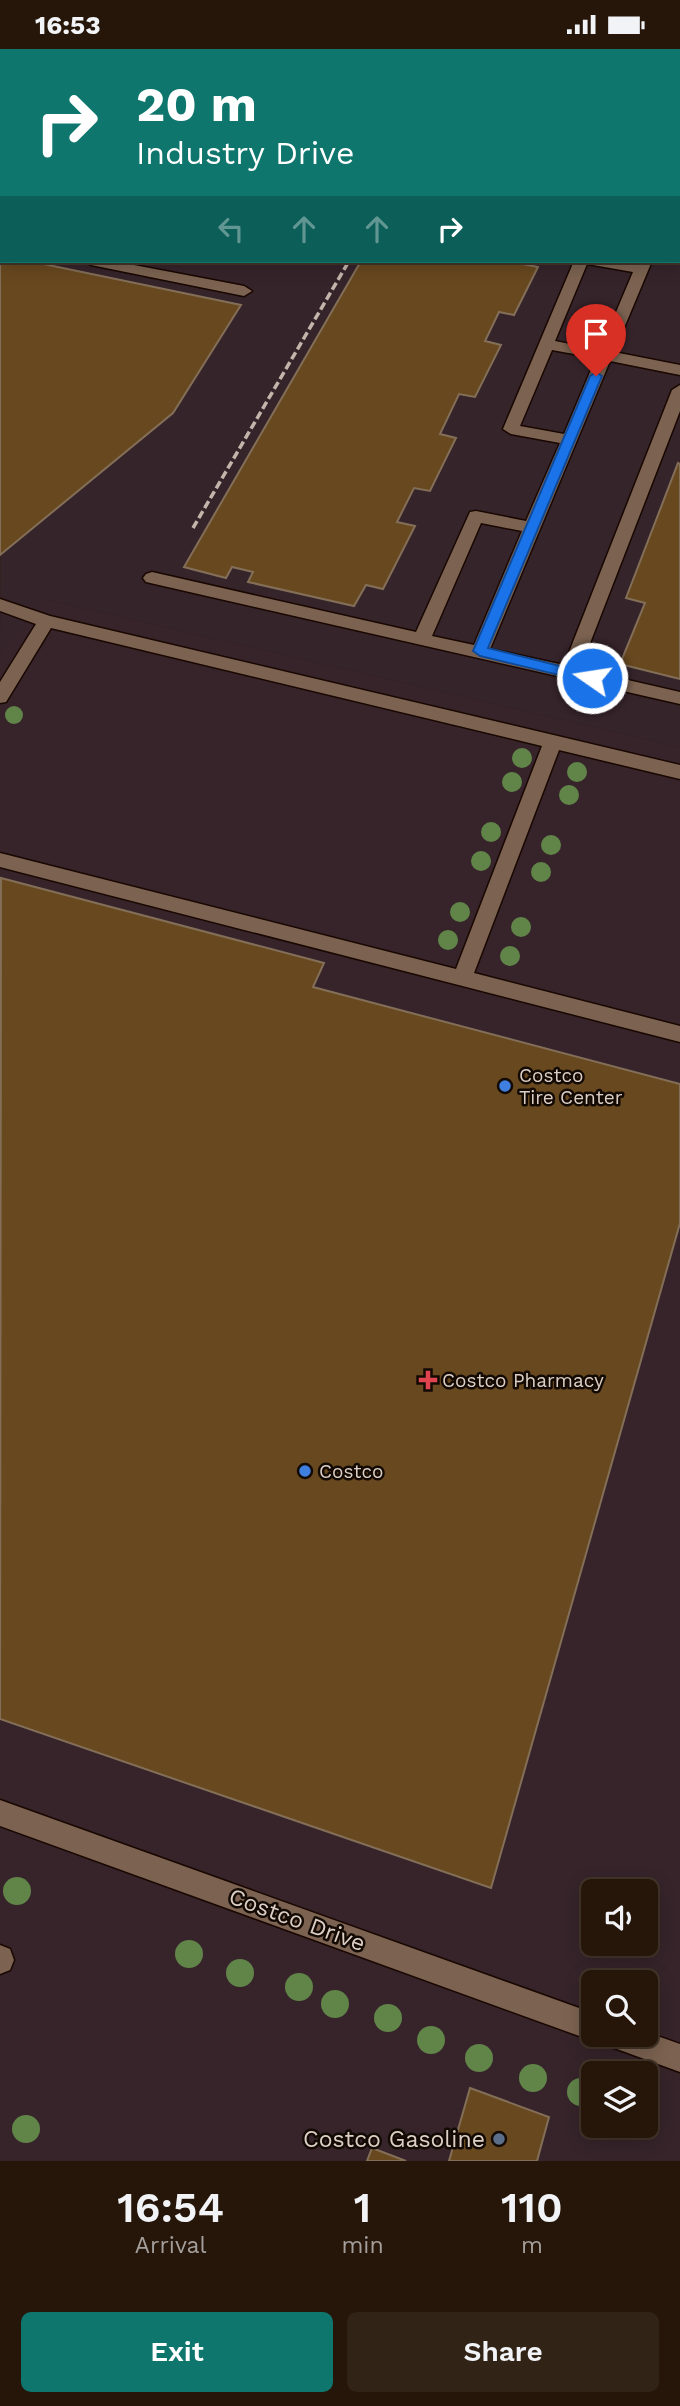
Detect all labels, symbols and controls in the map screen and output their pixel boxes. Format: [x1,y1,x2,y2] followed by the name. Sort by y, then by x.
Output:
[35,10,101,40] text: 16:53
[136,75,257,133] text: 20 m
[21,77,112,168] icon: right
[136,134,354,172] text: Industry Drive
[212,210,250,248] icon: left
[285,210,323,248] icon: ahead
[358,210,396,248] icon: ahead
[431,210,469,248] icon: right
[566,304,626,376] pin
[577,315,615,353] icon: arrive
[555,641,629,715] position arrow
[519,1064,623,1109] place label: Costco Tire Center
[497,1078,513,1094] marker: Costco Tire Center
[442,1369,604,1392] place label: Costco Pharmacy
[420,1372,436,1388] marker: Costco Pharmacy
[319,1460,383,1483] place label: Costco
[297,1463,313,1479] marker: Costco
[581,1879,658,2138] map controls
[581,1879,658,1956] button: sound
[225,1883,369,1957] street label: Costco Drive
[581,1970,658,2047] button: search
[581,2061,658,2138] button: layers
[303,2126,485,2153] place label: Costco Gasoline
[491,2131,507,2147] marker: Costco Gasoline
[117,2183,224,2232] text: 16:54
[354,2183,371,2232] text: 1
[501,2183,563,2232] text: 110
[135,2232,207,2259] text: Arrival
[341,2232,384,2259] text: min
[521,2232,543,2259] text: m
[21,2312,333,2392] button: Exit
[347,2312,659,2392] button: Share

